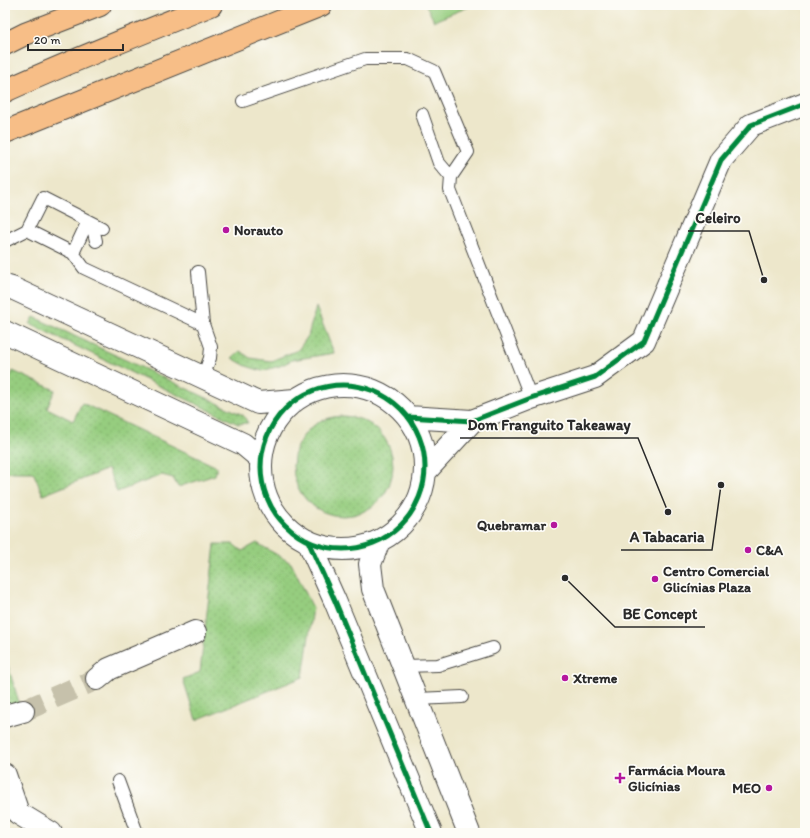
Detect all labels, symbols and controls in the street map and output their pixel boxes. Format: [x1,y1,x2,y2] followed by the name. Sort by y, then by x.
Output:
[28,26,123,52] scale bar
[34,33,61,47] text: 20 m
[688,204,749,231] callout: Celeiro
[695,209,741,227] text: Celeiro
[234,222,283,239] place label: Norauto
[221,225,231,235] marker: Norauto
[460,411,638,438] callout: Dom Franguito Takeaway
[468,416,631,435] text: Dom Franguito Takeaway
[477,517,546,534] place label: Quebramar
[549,520,559,530] marker: Quebramar
[621,523,712,550] callout: A Tabacaria
[629,528,705,546] text: A Tabacaria
[756,542,784,559] place label: C&A
[743,545,753,555] marker: C&A
[663,563,770,596] place label: Centro Comercial Glicínias Plaza
[650,574,660,584] marker: Centro Comercial Glicínias Plaza
[615,600,705,627] callout: BE Concept
[623,605,698,624] text: BE Concept
[573,670,618,687] place label: Xtreme
[560,673,570,683] marker: Xtreme
[628,762,726,795] place label: Farmácia Moura Glicínias
[615,773,625,783] marker: Farmácia Moura Glicínias
[732,780,761,797] place label: MEO
[764,783,774,793] marker: MEO

